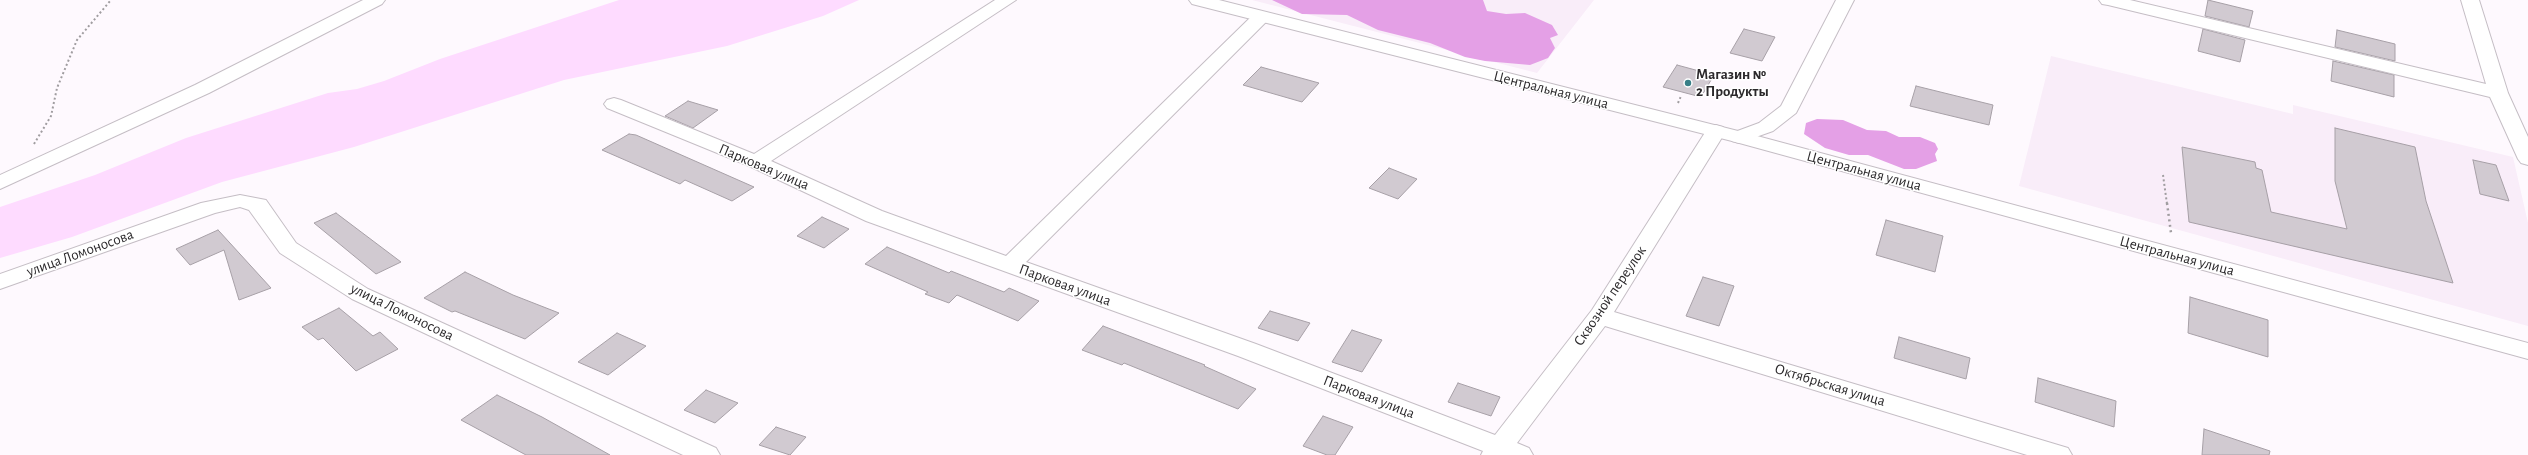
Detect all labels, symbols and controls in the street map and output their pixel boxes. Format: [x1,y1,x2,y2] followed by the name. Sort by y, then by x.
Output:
[1696,65,1769,100] place label: Магазин № 2 Продукты
[1492,67,1610,113] street label: Центральная улица
[1683,78,1693,88] marker: Магазин № 2 Продукты
[716,140,812,194] street label: Парковая улица
[1805,147,1923,195] street label: Центральная улица
[24,225,136,281] street label: улица Ломоносова
[2118,232,2236,280] street label: Центральная улица
[1570,243,1650,349] street label: Сквозной переулок
[1017,260,1113,310] street label: Парковая улица
[347,279,457,345] street label: улица Ломоносова
[1772,360,1888,410] street label: Октябрьская улица
[1321,371,1417,423] street label: Парковая улица

